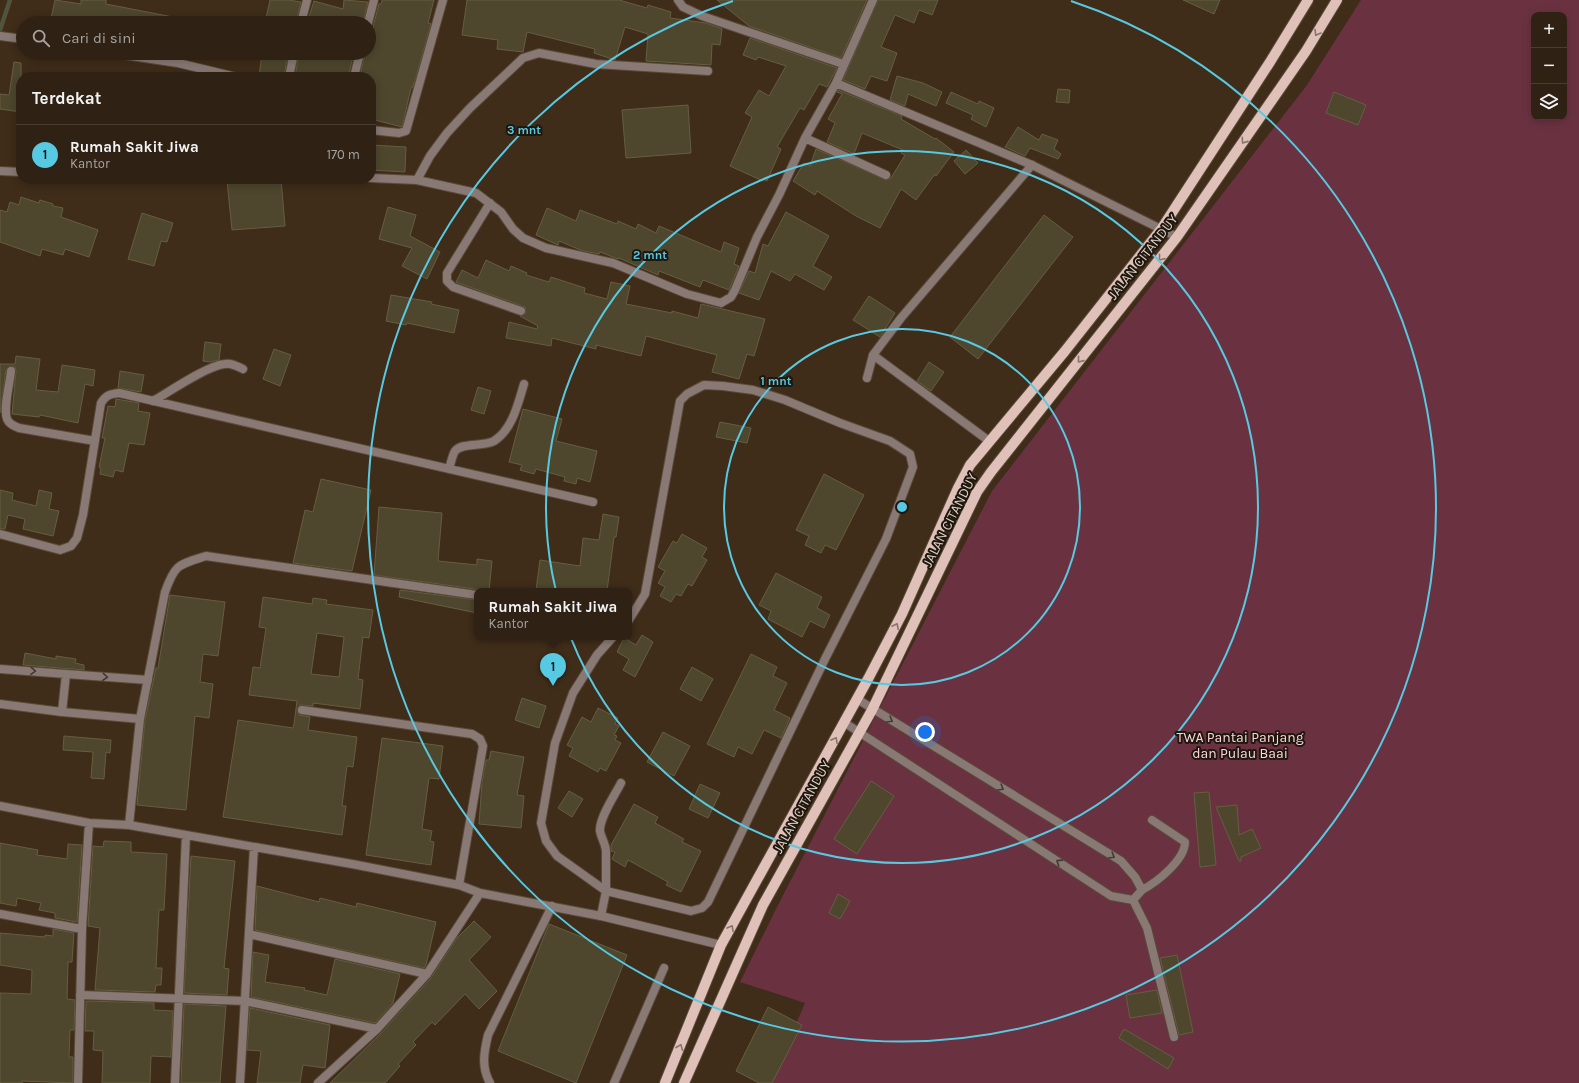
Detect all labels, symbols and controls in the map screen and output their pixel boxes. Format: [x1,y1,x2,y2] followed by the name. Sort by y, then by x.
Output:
[1531,12,1567,120] map controls
[1531,12,1567,48] button: +
[16,16,376,60] search box
[30,27,52,49] icon: search
[62,29,136,47] text: Cari di sini
[1314,29,1322,36] one-way arrow
[1531,48,1567,84] button: −
[1531,84,1567,120] button: layers
[32,88,101,108] text: Terdekat
[507,123,541,137] text: 3 mnt
[1241,137,1249,144] one-way arrow
[70,138,199,156] text: Rumah Sakit Jiwa
[43,147,47,162] text: 1
[327,147,360,162] text: 170 m
[70,156,110,171] text: Kantor
[1104,211,1182,303] street label: JALAN CITANDUY
[633,248,667,262] text: 2 mnt
[1158,254,1165,261] one-way arrow
[1077,355,1084,362] one-way arrow
[761,374,792,388] text: 1 mnt
[919,470,981,570] street label: JALAN CITANDUY
[895,500,909,514] centre of rings
[474,588,632,640] popup
[489,598,617,616] text: Rumah Sakit Jiwa
[489,616,528,631] text: Kantor
[891,622,899,630] one-way arrow
[540,653,566,686] pin: 1
[30,667,36,676] one-way arrow
[102,672,108,681] one-way arrow
[886,716,893,723] one-way arrow
[915,722,935,742] your location
[1176,729,1304,762] park label: TWA Pantai Panjang dan Pulau Baai
[830,737,838,745] one-way arrow
[769,757,835,857] street label: JALAN CITANDUY
[997,783,1004,791] one-way arrow
[1108,851,1115,858] one-way arrow
[1056,859,1063,867] one-way arrow
[727,924,734,932] one-way arrow
[675,1043,683,1050] one-way arrow

